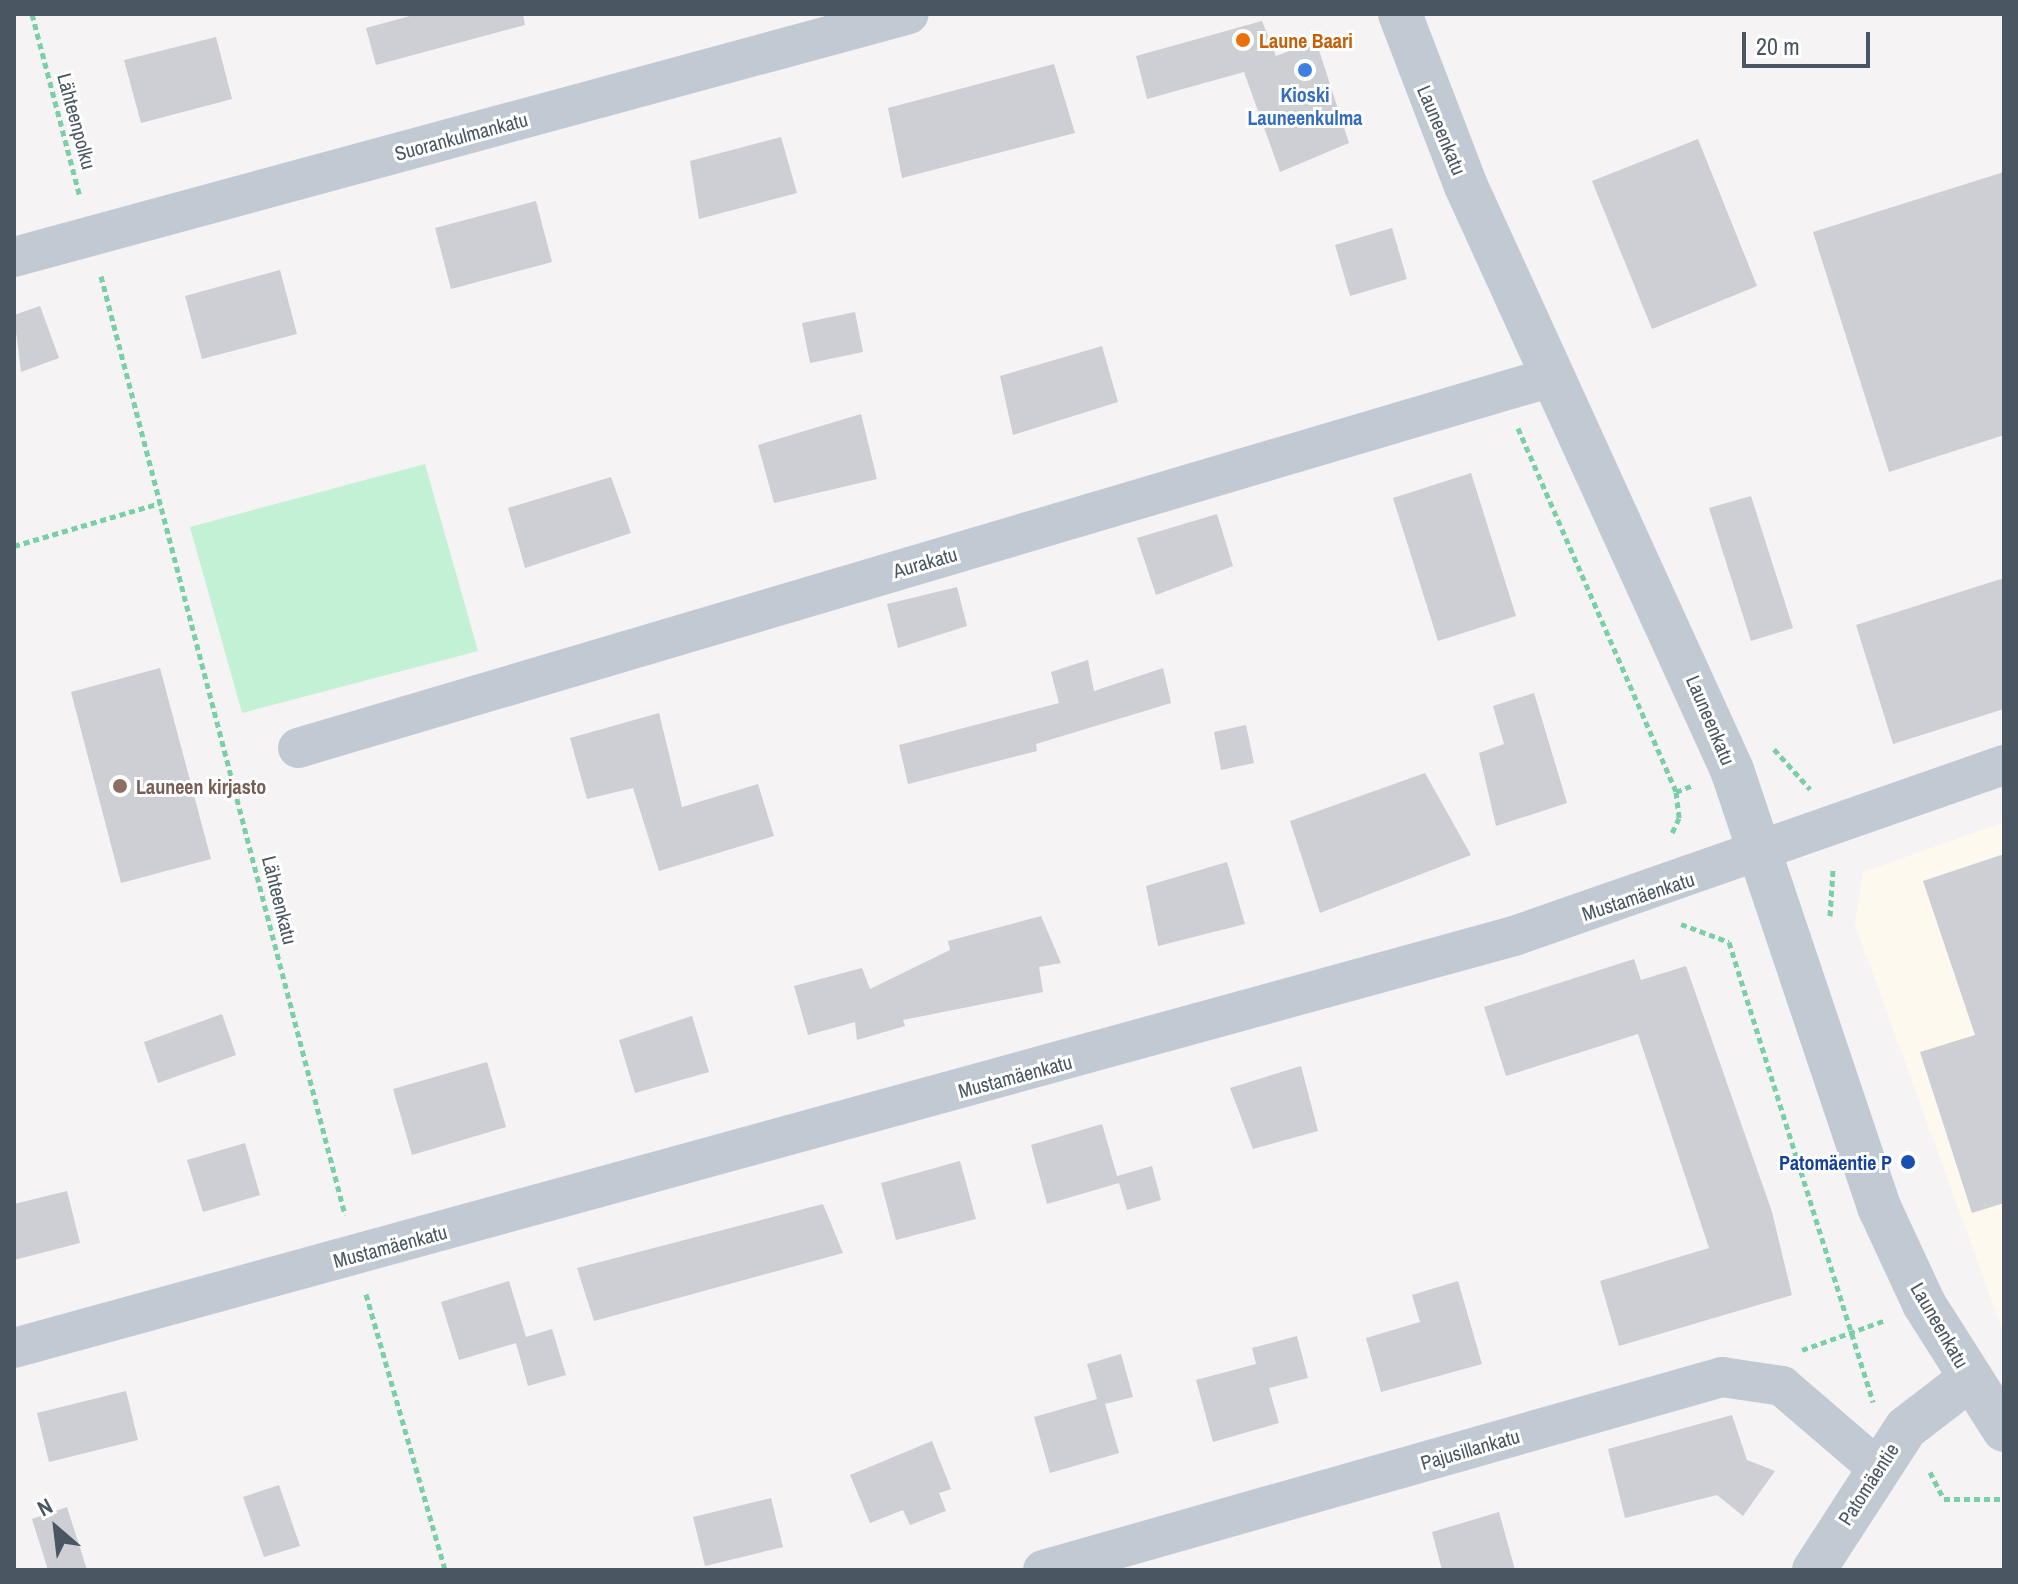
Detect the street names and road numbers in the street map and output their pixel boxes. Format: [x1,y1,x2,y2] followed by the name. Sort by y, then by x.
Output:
[53,70,101,172] street label: Lähteenpolku
[1412,82,1472,178] street label: Launeenkatu
[392,107,530,165] street label: Suorankulmankatu
[890,541,960,583] street label: Aurakatu
[1681,672,1741,768] street label: Launeenkatu
[257,853,303,947] street label: Lähteenkatu
[1579,867,1697,925] street label: Mustamäenkatu
[956,1049,1074,1103] street label: Mustamäenkatu
[331,1219,449,1273] street label: Mustamäenkatu
[1906,1278,1974,1372] street label: Launeenkatu
[1418,1423,1522,1475] street label: Pajusillankatu
[1833,1438,1903,1530] street label: Patomäentie

